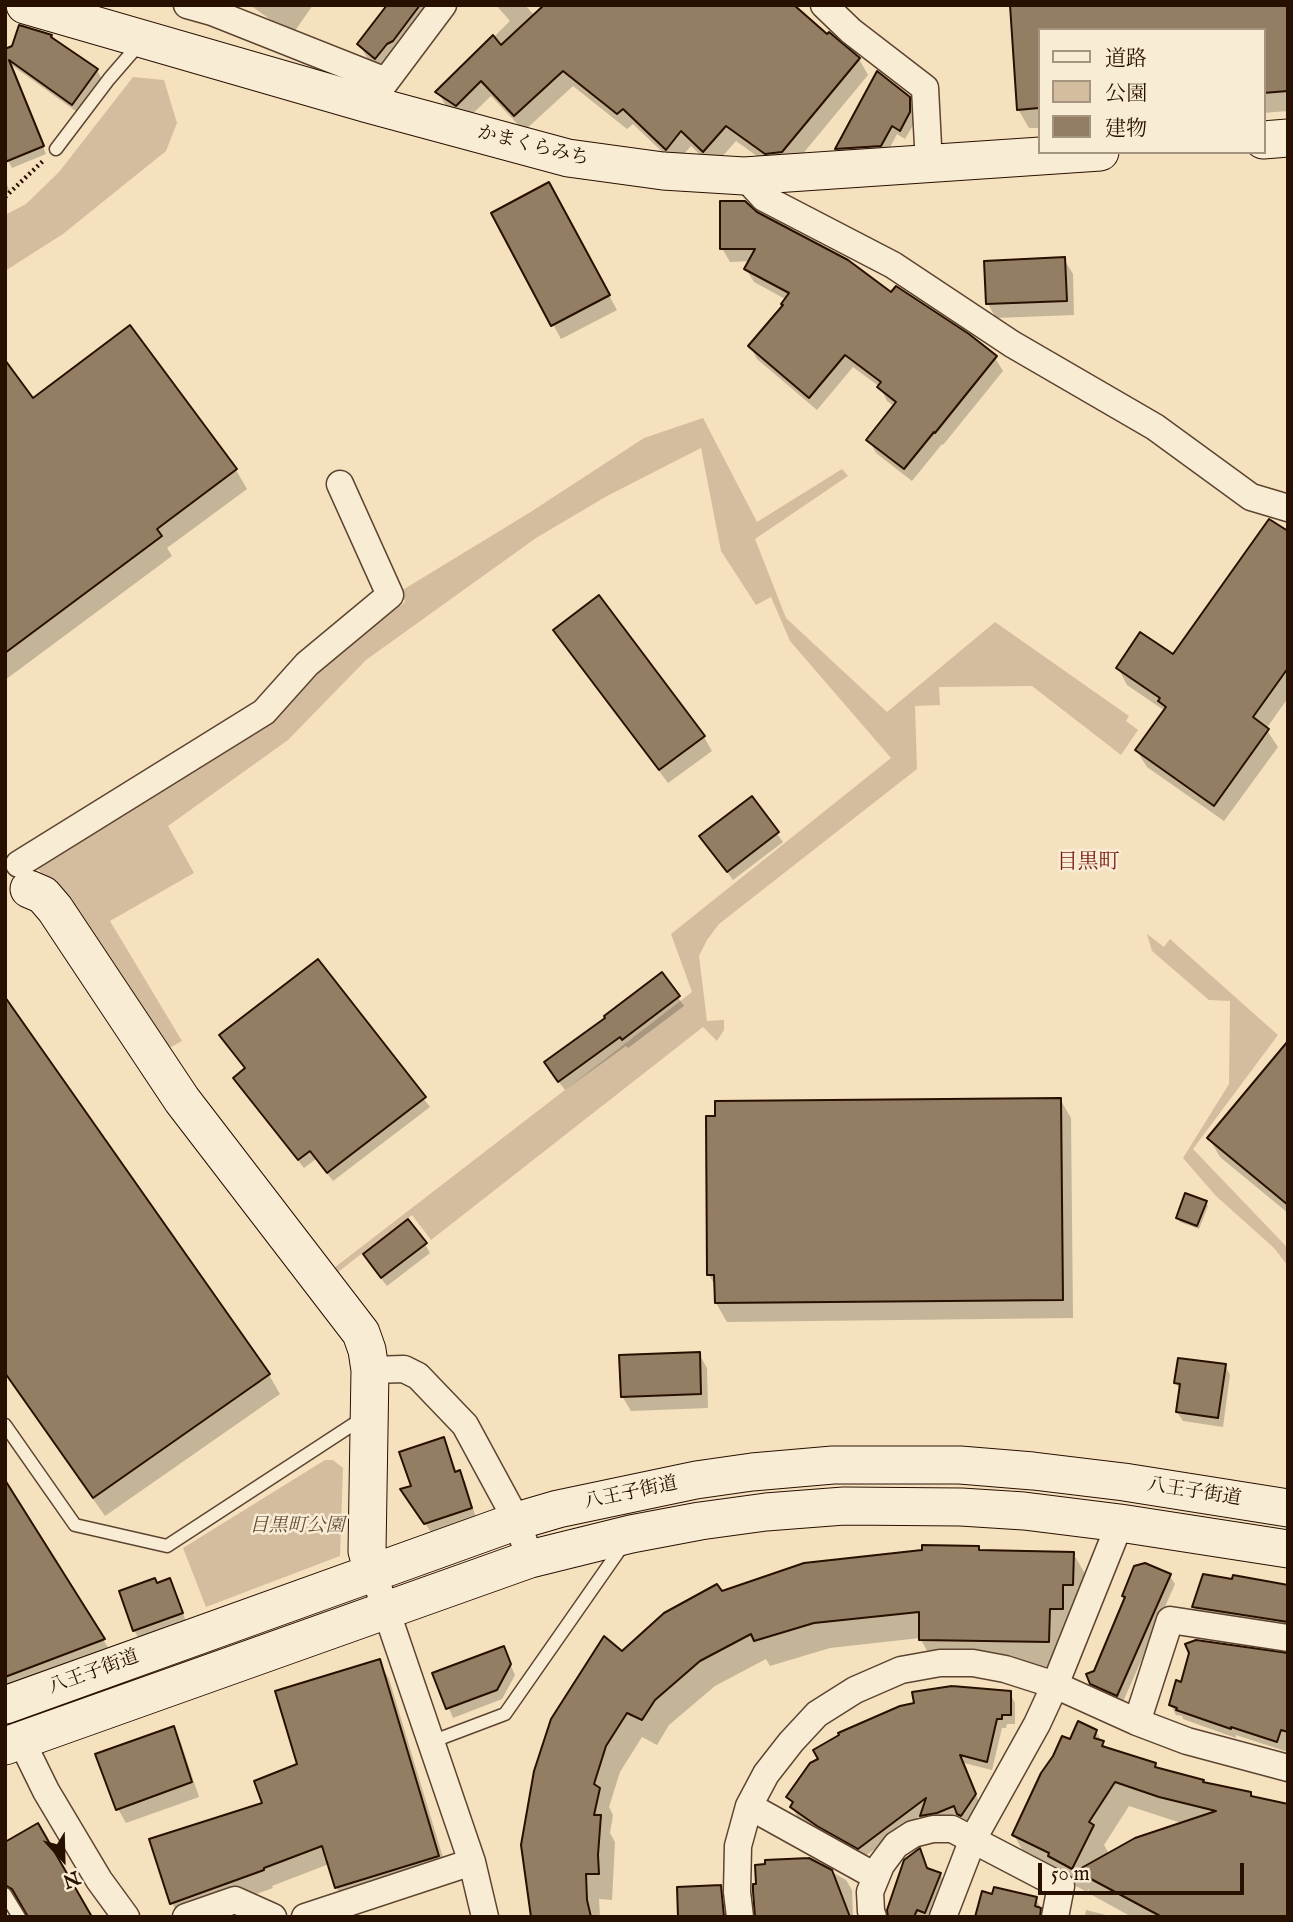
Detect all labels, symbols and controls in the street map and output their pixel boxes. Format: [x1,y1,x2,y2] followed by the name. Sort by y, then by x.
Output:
[1038,28,1265,154] legend
[1105,46,1147,73] text: 道路
[1105,81,1147,108] text: 公園
[1105,116,1147,143] text: 建物
[475,122,591,172] street label: かまくらみち
[1057,851,1119,877] district label: 目黒町
[582,1473,680,1515] street label: 八王子街道
[1145,1474,1243,1512] street label: 八王子街道
[250,1516,344,1538] park label: 目黒町公園
[45,1646,143,1700] street label: 八王子街道
[28,1824,98,1894] north arrow
[1041,1848,1248,1892] scale bar
[1051,1861,1090,1888] text: 50 m
[59,1864,83,1893] text: N

